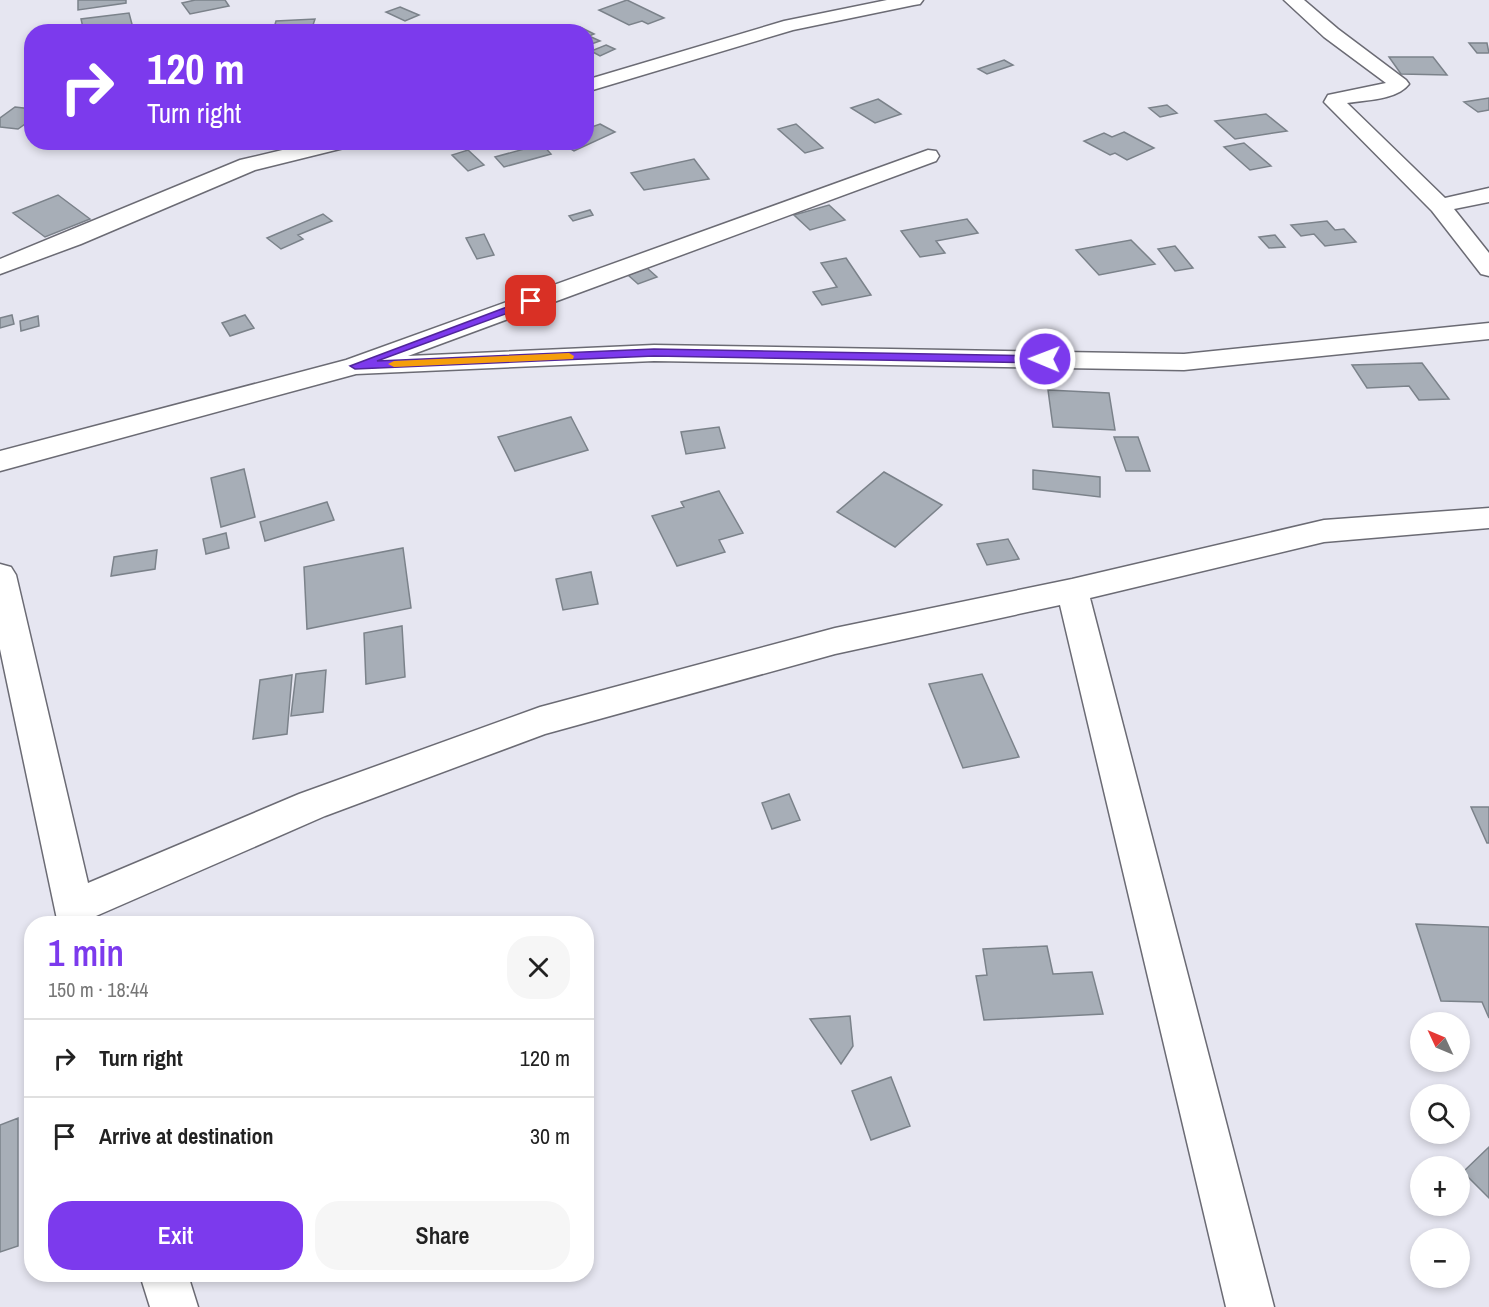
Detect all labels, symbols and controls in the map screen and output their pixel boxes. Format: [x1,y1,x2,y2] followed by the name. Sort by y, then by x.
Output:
[147,41,245,97] text: 120 m
[48,48,126,126] icon: right
[147,95,241,131] text: Turn right
[505,275,556,326] pin
[514,284,547,317] icon: arrive
[1013,327,1077,391] position arrow
[48,929,124,977] text: 1 min
[507,936,570,999] button: close
[48,976,148,1003] text: 150 m · 18:44
[1410,1012,1470,1072] north arrow
[1410,1012,1470,1288] map controls
[48,1042,81,1075] icon: right
[99,1043,183,1073] text: Turn right
[520,1043,570,1073] text: 120 m
[1410,1084,1470,1144] button: search
[48,1120,81,1153] icon: arrive
[99,1121,273,1151] text: Arrive at destination
[530,1121,570,1151] text: 30 m
[1410,1156,1470,1216] button: +
[48,1201,303,1270] button: Exit
[315,1201,570,1270] button: Share
[1410,1228,1470,1288] button: −

